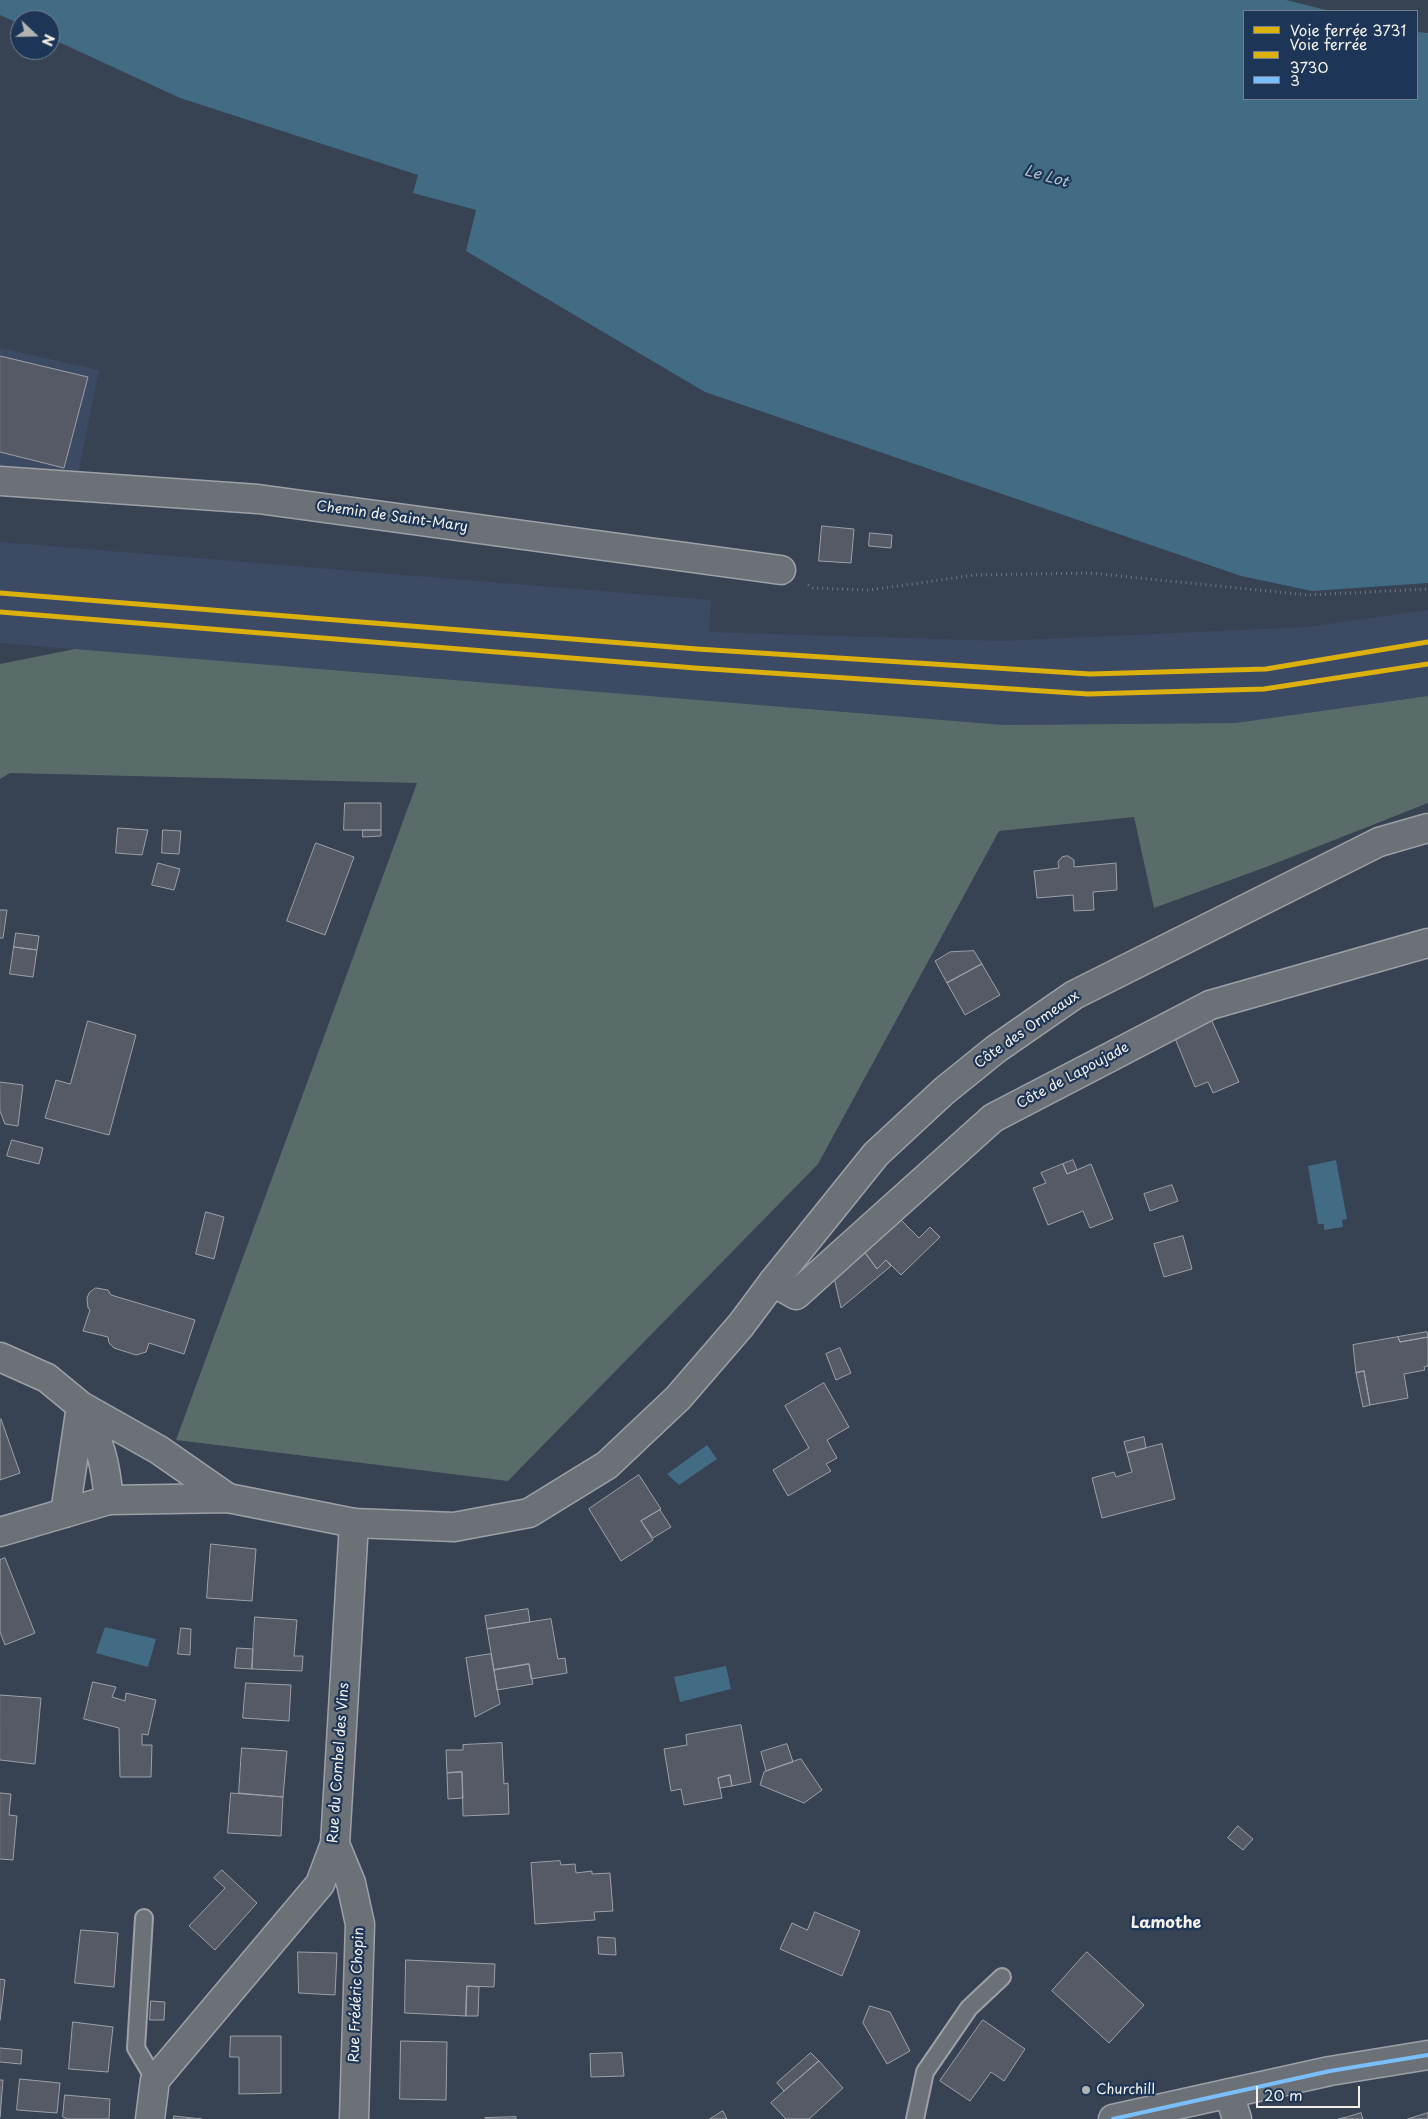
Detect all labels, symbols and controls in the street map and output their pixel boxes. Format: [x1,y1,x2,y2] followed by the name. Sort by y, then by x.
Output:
[10,10,60,60] north arrow
[1243,10,1418,100] legend
[1290,18,1406,41] text: Voie ferrée 3731
[37,31,60,49] text: N
[1289,32,1367,78] text: Voie ferrée 3730
[1290,68,1300,91] text: 3
[1022,162,1070,192] water label: Le Lot
[315,498,469,536] street label: Chemin de Saint-Mary
[971,988,1083,1072] street label: Côte des Ormeaux
[1014,1039,1132,1113] street label: Côte de Lapoujade
[325,1682,353,1844] street label: Rue du Combel des Vins
[1131,1914,1201,1934] district label: Lamothe
[346,1927,368,2063] street label: Rue Frédéric Chopin
[1258,2076,1362,2108] scale bar
[1096,2082,1155,2098] place label: Churchill
[1264,2083,1303,2106] text: 20 m
[1080,2084,1092,2096] marker: Churchill

